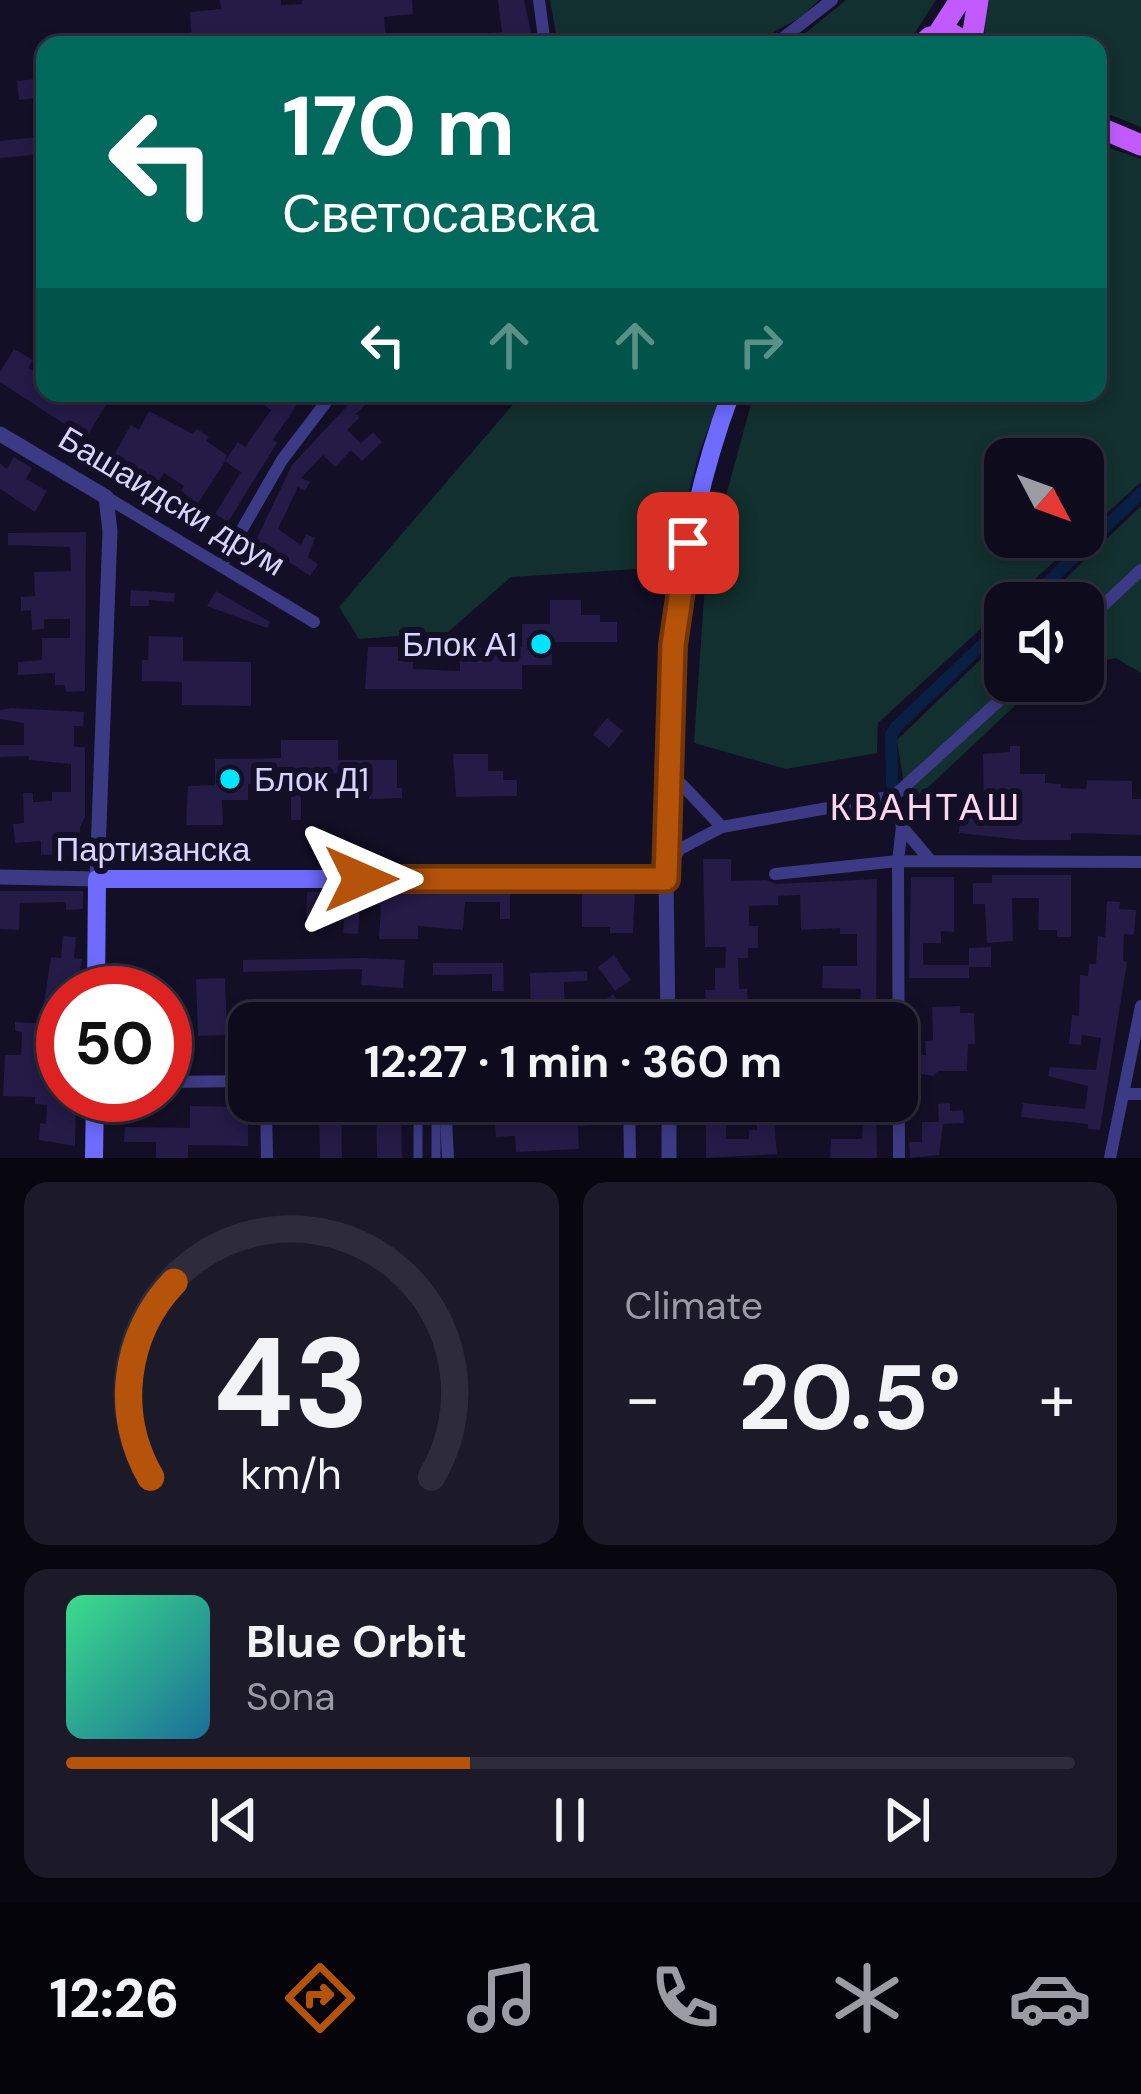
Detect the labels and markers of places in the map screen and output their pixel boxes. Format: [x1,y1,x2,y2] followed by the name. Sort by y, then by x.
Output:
[637,492,739,594] pin
[402,623,517,666] place label: Блок А1
[528,631,554,657] marker: Блок А1
[254,758,369,801] place label: Блок Д1
[217,766,243,792] marker: Блок Д1

